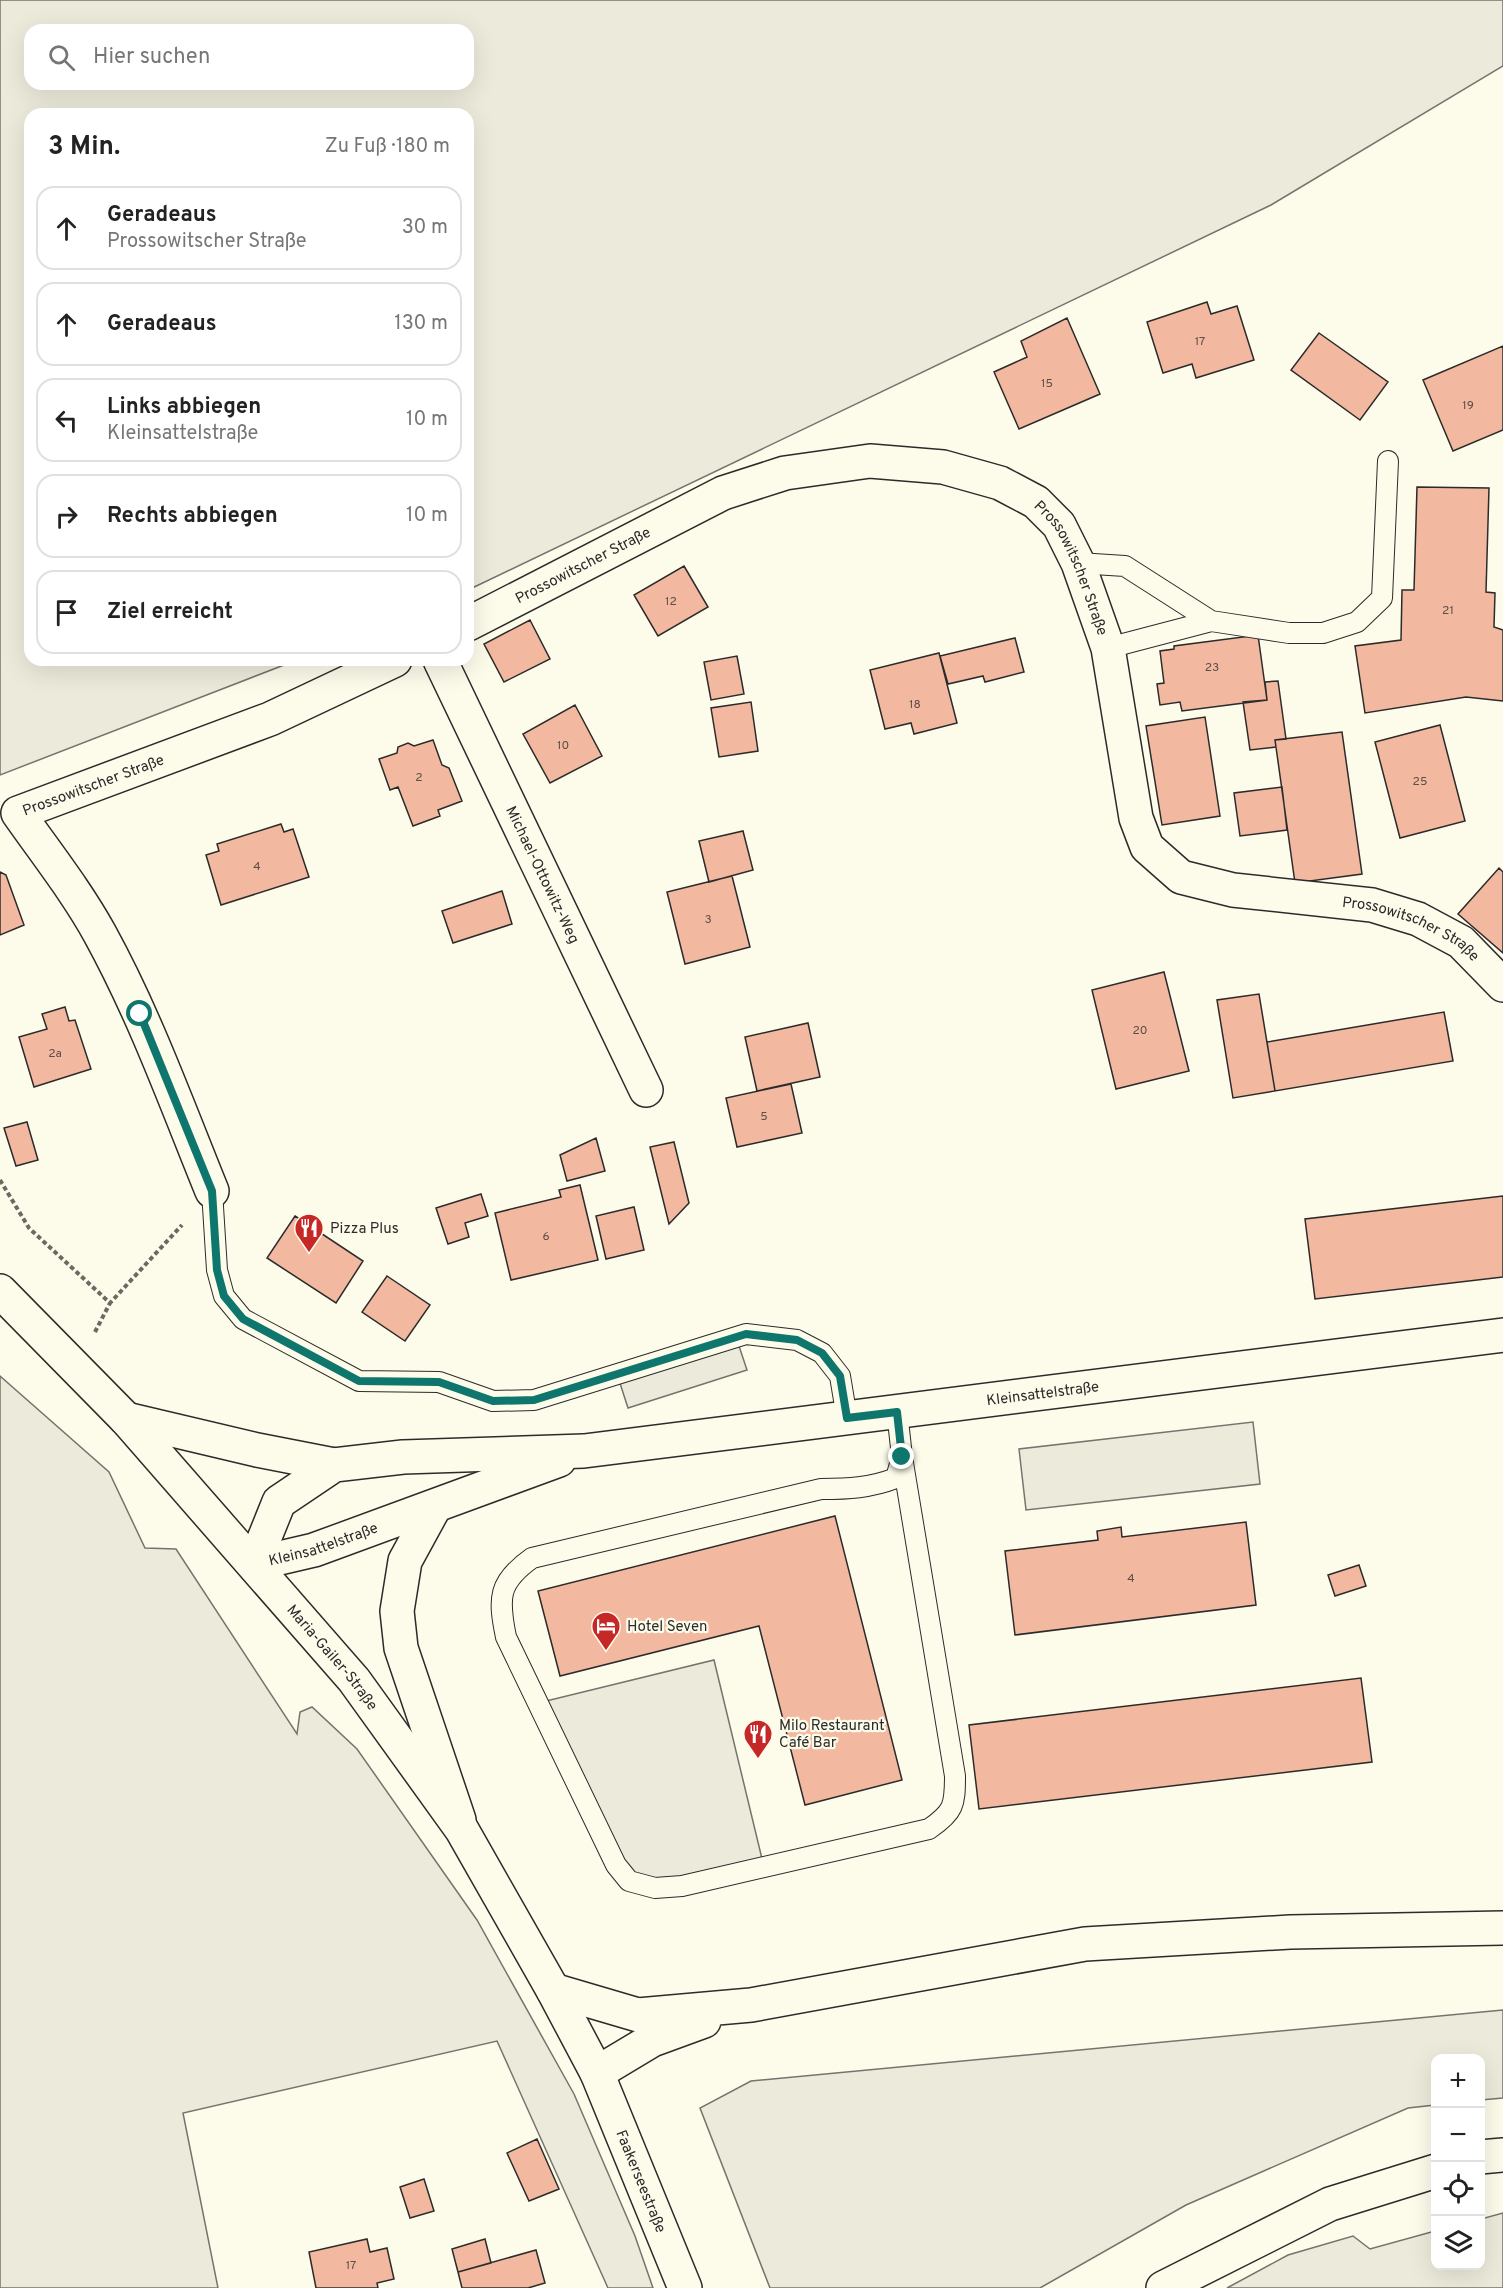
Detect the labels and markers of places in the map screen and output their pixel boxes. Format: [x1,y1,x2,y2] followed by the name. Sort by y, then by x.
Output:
[293,1212,325,1254] restaurant icon: Pizza Plus
[330,1220,399,1239] place label: Pizza Plus
[590,1610,622,1652] hotel icon: Hotel Seven
[627,1618,708,1637] place label: Hotel Seven
[779,1717,885,1753] place label: Milo Restaurant Café Bar
[742,1718,774,1760] restaurant icon: Milo Restaurant Café Bar

